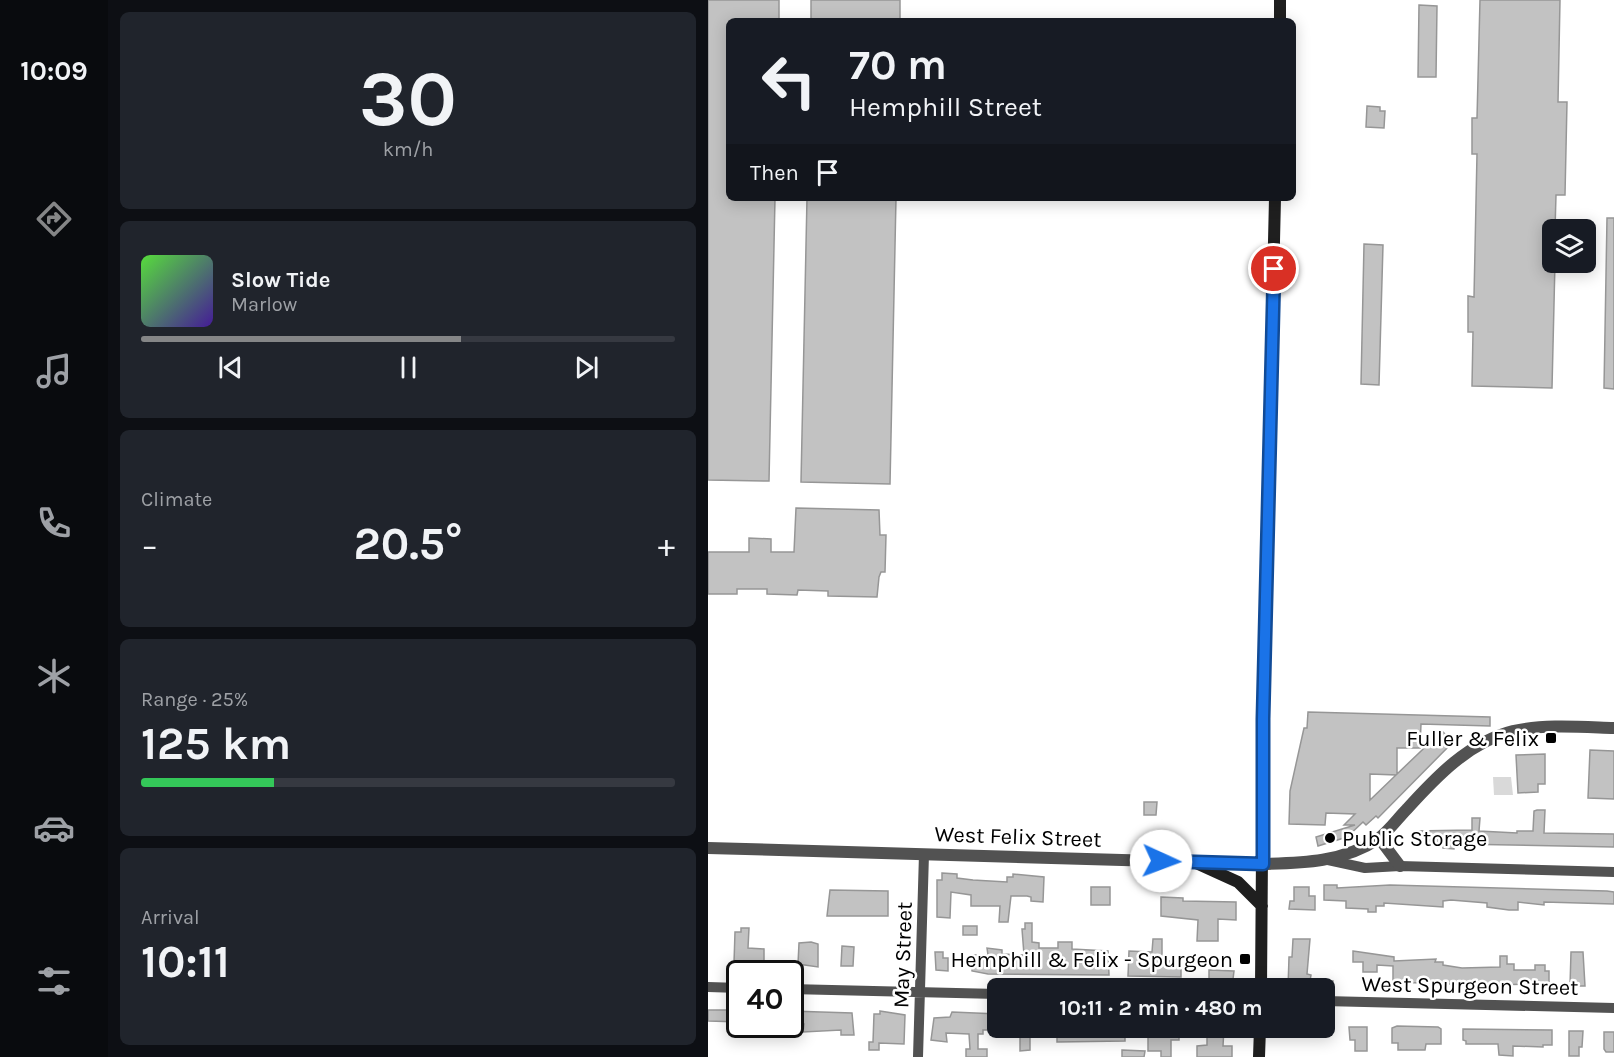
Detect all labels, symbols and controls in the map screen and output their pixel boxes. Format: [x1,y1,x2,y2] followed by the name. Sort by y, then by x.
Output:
[849,40,947,90] text: 70 m
[750,42,828,120] icon: left
[359,53,457,145] text: 30
[20,55,88,87] text: 10:09
[849,91,1042,123] text: Hemphill Street
[383,138,433,161] text: km/h
[811,156,844,189] icon: arrive
[750,160,799,186] text: Then
[33,198,75,240] icon: directions
[1542,219,1596,273] map controls
[1542,219,1596,273] button: layers
[1248,243,1299,294] pin
[1257,252,1290,285] icon: arrive
[231,267,331,293] text: Slow Tide
[231,293,297,316] text: Marlow
[33,350,75,392] icon: music
[214,351,247,384] icon: previous
[392,351,425,384] icon: pause
[570,351,603,384] icon: next
[141,488,212,511] text: Climate
[33,502,75,544] icon: phone
[353,518,463,570] text: 20.5°
[141,526,158,564] text: −
[658,526,675,564] text: +
[33,655,75,697] icon: climate
[141,688,248,711] text: Range · 25%
[141,718,291,770] text: 125 km
[1406,726,1539,752] place label: Fuller & Felix
[1544,731,1558,745] marker: Fuller & Felix
[33,807,75,849] icon: car
[934,821,1102,853] street label: West Felix Street
[1342,826,1487,852] place label: Public Storage
[1129,829,1193,893] position arrow
[1323,831,1337,845] marker: Public Storage
[888,901,918,1009] street label: May Street
[141,906,200,929] text: Arrival
[141,936,230,988] text: 10:11
[950,947,1233,973] place label: Hemphill & Felix - Spurgeon
[1238,952,1252,966] marker: Hemphill & Felix - Spurgeon
[33,960,75,1002] icon: filters
[726,960,804,1038] speed limit sign: 40
[1361,971,1579,1001] street label: West Spurgeon Street
[1059,995,1263,1021] text: 10:11 · 2 min · 480 m

